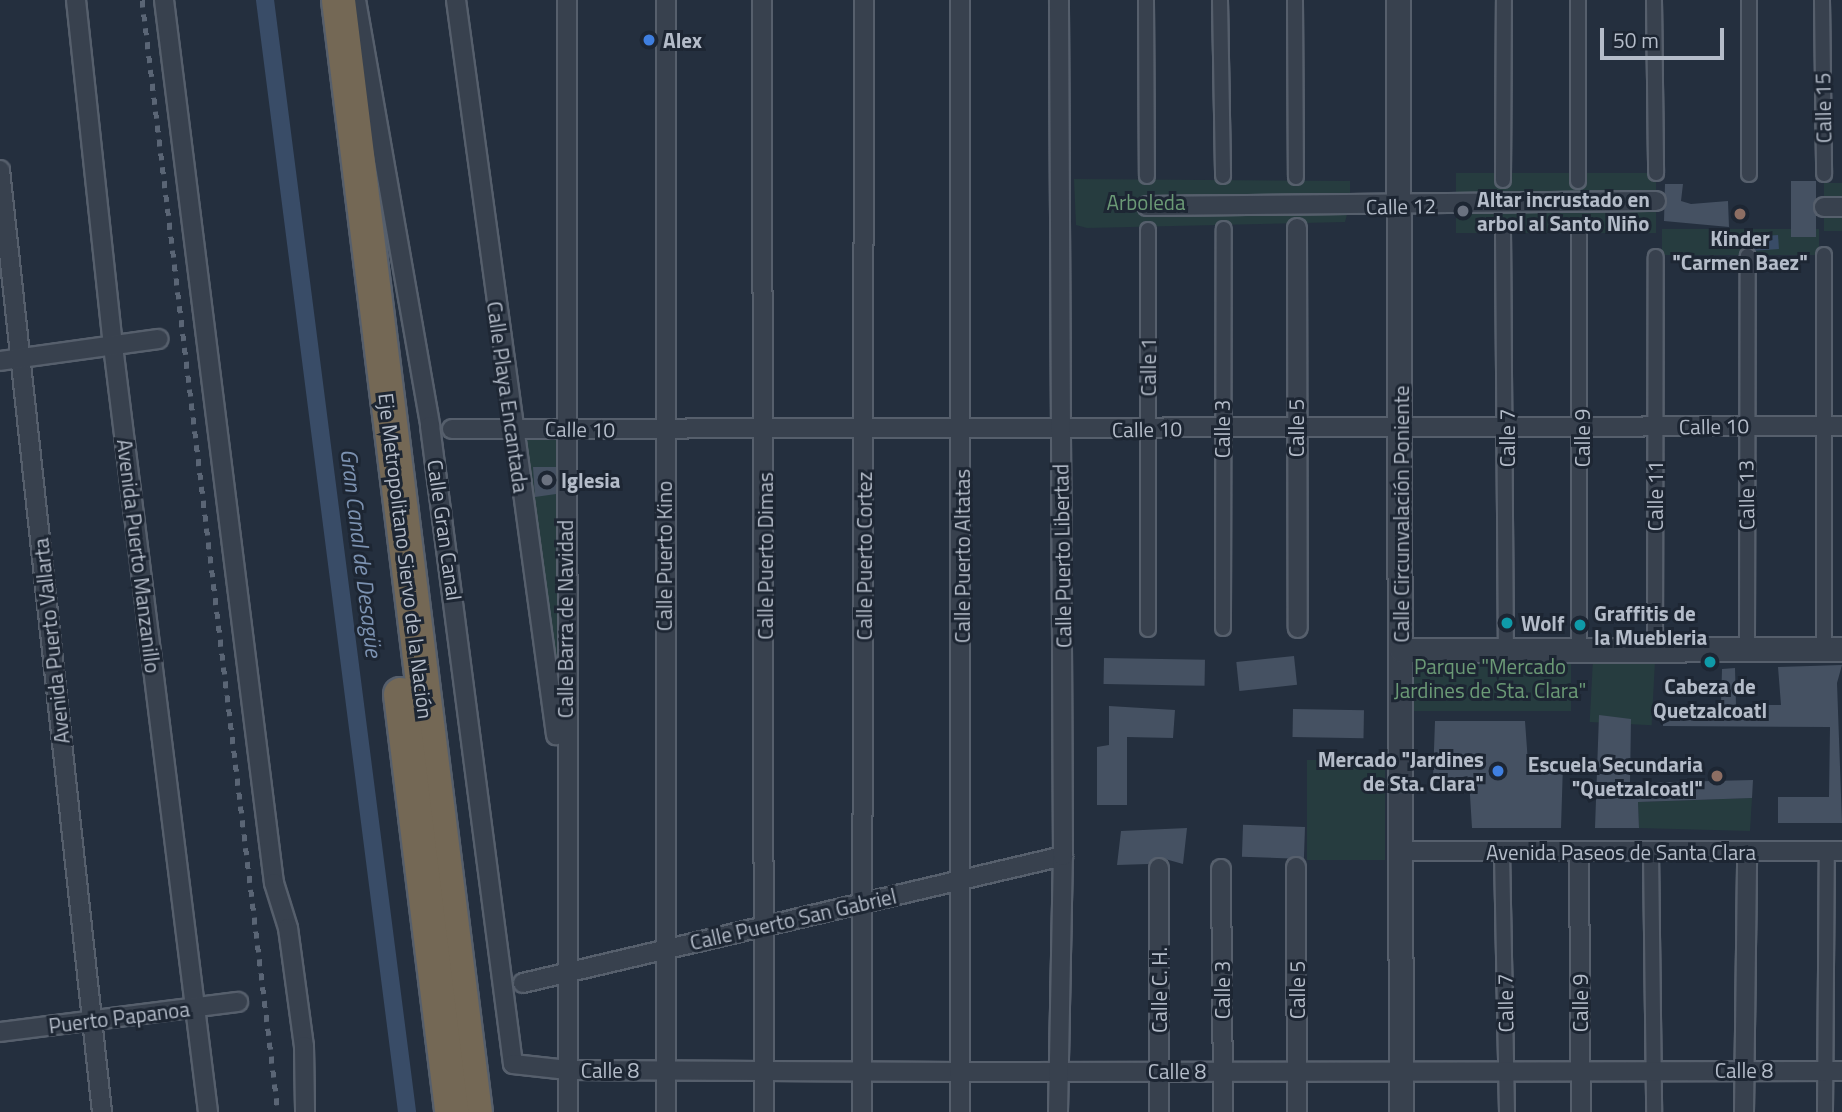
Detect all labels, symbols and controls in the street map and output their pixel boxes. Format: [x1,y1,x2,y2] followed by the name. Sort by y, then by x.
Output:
[1604,14,1728,58] scale bar
[1613,24,1659,56] text: 50 m
[663,27,702,53] place label: Alex
[641,32,657,48] marker: Alex
[1810,73,1836,143] street label: Calle 15
[1477,186,1650,236] place label: Altar incrustado en arbol al Santo Niño
[1106,189,1186,215] park label: Arboleda
[1366,193,1436,219] street label: Calle 12
[1455,203,1471,219] marker: Altar incrustado en arbol al Santo Niño
[1732,206,1748,222] marker: Kinder "Carmen Baez"
[1672,225,1808,275] place label: Kinder "Carmen Baez"
[482,300,534,494] street label: Calle Playa Encantada
[1135,338,1161,396] street label: Calle 1
[1388,385,1414,643] street label: Calle Circunvalación Poniente
[373,392,439,720] street label: Eje Metropolitano Siervo de la Nación
[1283,399,1309,457] street label: Calle 5
[1209,400,1235,458] street label: Calle 3
[1494,409,1520,467] street label: Calle 7
[1569,409,1595,467] street label: Calle 9
[1679,413,1749,439] street label: Calle 10
[545,416,615,442] street label: Calle 10
[1112,416,1182,442] street label: Calle 10
[112,438,166,674] street label: Avenida Puerto Manzanillo
[335,447,387,659] water label: Gran Canal de Desagüe
[423,458,467,602] street label: Calle Gran Canal
[1733,460,1759,530] street label: Calle 13
[1642,461,1668,531] street label: Calle 11
[1048,464,1076,648] street label: Calle Puerto Libertad
[561,467,620,493] place label: Iglesia
[949,469,975,643] street label: Calle Puerto Altatas
[539,472,555,488] marker: Iglesia
[752,472,778,640] street label: Calle Puerto Dimas
[851,472,877,640] street label: Calle Puerto Cortez
[651,481,677,631] street label: Calle Puerto Kino
[552,520,578,718] street label: Calle Barra de Navidad
[28,537,74,745] street label: Avenida Puerto Vallarta
[1594,600,1707,650] place label: Graffitis de la Muebleria
[1521,610,1564,636] place label: Wolf
[1499,615,1515,631] marker: Wolf
[1572,617,1588,633] marker: Graffitis de la Muebleria
[1394,653,1586,703] park label: Parque "Mercado Jardines de Sta. Clara"
[1702,654,1718,670] marker: Cabeza de Quetzalcoatl
[1653,673,1767,723] place label: Cabeza de Quetzalcoatl
[1318,746,1484,796] place label: Mercado "Jardines de Sta. Clara"
[1528,751,1703,801] place label: Escuela Secundaria "Quetzalcoatl"
[1490,763,1506,779] marker: Mercado "Jardines de Sta. Clara"
[1709,768,1725,784] marker: Escuela Secundaria "Quetzalcoatl"
[1486,839,1756,865] street label: Avenida Paseos de Santa Clara
[687,883,899,955] street label: Calle Puerto San Gabriel
[1146,947,1172,1033] street label: Calle C. H.
[1209,961,1235,1019] street label: Calle 3
[1284,961,1310,1019] street label: Calle 5
[1492,973,1518,1033] street label: Calle 7
[1567,974,1593,1032] street label: Calle 9
[47,996,191,1038] street label: Puerto Papanoa
[581,1057,639,1083] street label: Calle 8
[1715,1057,1773,1083] street label: Calle 8
[1148,1058,1206,1084] street label: Calle 8

